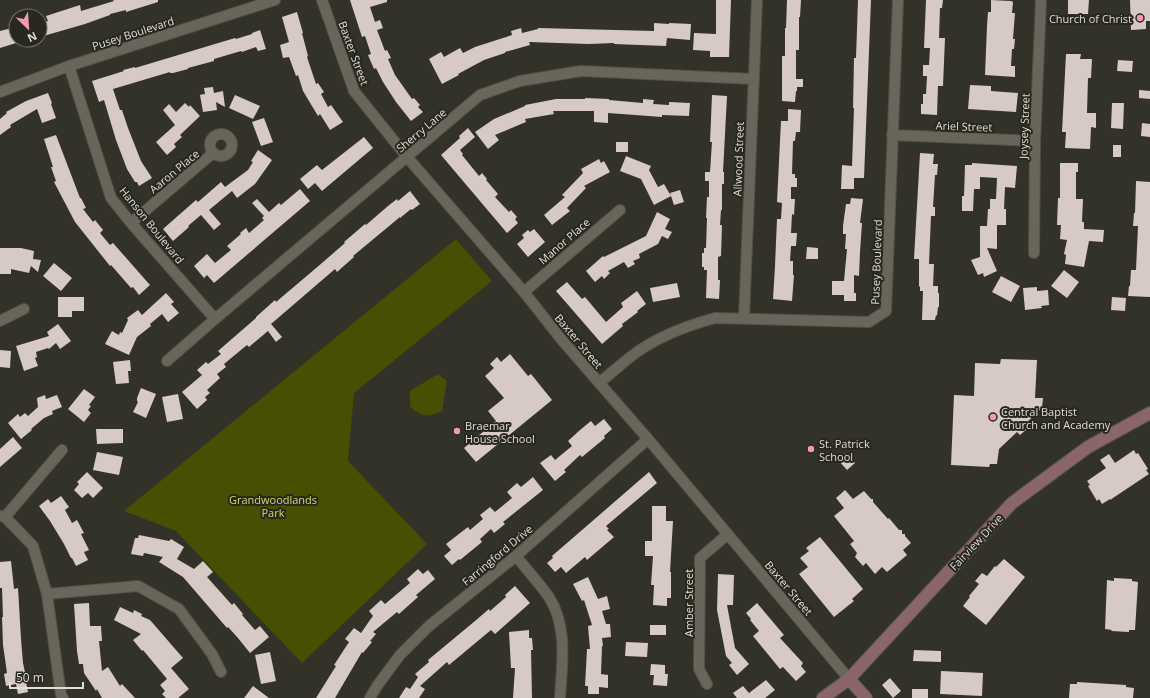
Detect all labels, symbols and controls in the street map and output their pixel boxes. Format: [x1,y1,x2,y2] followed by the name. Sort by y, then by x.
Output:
[8,8,48,48] north arrow
[1049,11,1132,26] place label: Church of Christ
[90,13,176,53] street label: Pusey Boulevard
[1135,13,1145,23] marker: Church of Christ
[335,19,373,87] street label: Baxter Street
[25,29,40,46] text: N
[1015,93,1033,160] street label: Joysey Street
[393,105,449,155] street label: Sherry Lane
[935,118,993,134] street label: Ariel Street
[729,121,747,197] street label: Allwood Street
[146,146,202,196] street label: Aaron Place
[116,183,188,267] street label: Hanson Boulevard
[535,214,593,268] street label: Manor Place
[867,219,885,305] street label: Pusey Boulevard
[552,310,606,372] street label: Baxter Street
[1001,404,1111,432] place label: Central Baptist Church and Academy
[988,412,998,422] marker: Central Baptist Church and Academy
[465,418,535,446] place label: Braemar House School
[452,426,462,436] marker: Braemar House School
[819,436,870,464] place label: St. Patrick School
[806,444,816,454] marker: St. Patrick School
[229,492,317,520] park label: Grandwoodlands Park
[946,511,1006,573] street label: Fairview Drive
[459,521,535,589] street label: Farringford Drive
[762,557,816,619] street label: Baxter Street
[681,569,696,637] street label: Amber Street
[10,664,83,690] scale bar
[16,669,44,686] text: 50 m

